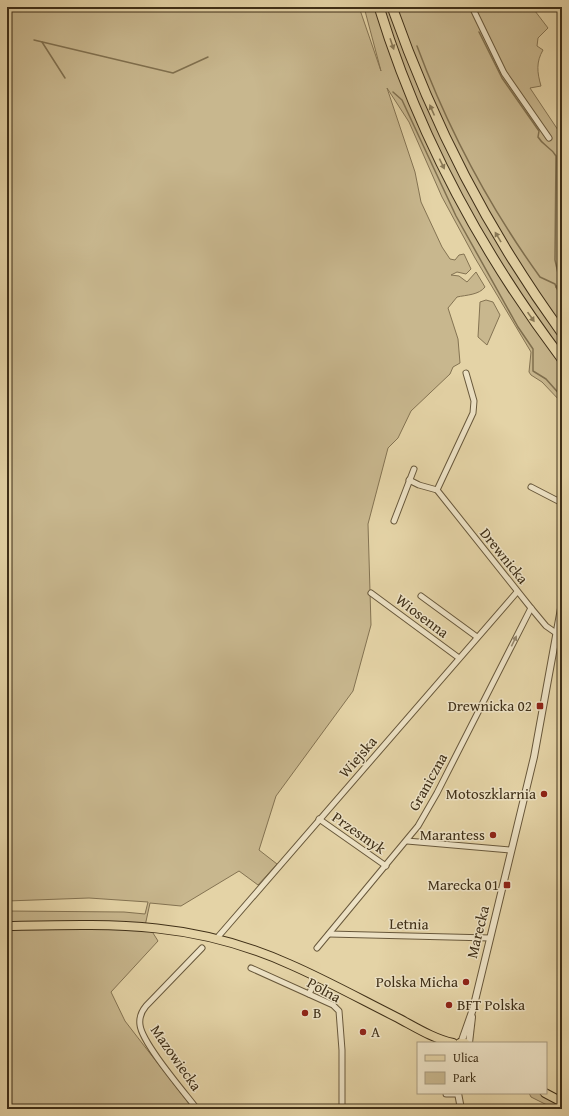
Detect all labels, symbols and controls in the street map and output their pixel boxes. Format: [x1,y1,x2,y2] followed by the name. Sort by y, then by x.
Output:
[389,38,395,50] one-way arrow
[429,104,435,115] one-way arrow
[439,158,445,169] one-way arrow
[495,231,502,243] one-way arrow
[527,311,535,322] one-way arrow
[475,523,533,588] street label: Drewnicka
[391,589,453,643] street label: Wiosenna
[511,635,517,647] one-way arrow
[448,695,532,716] place label: Drewnicka 02
[535,701,545,711] marker: Drewnicka 02
[334,731,382,782] street label: Wiejska
[403,749,452,815] street label: Graniczna
[446,783,536,804] place label: Motoszklarnia
[539,789,549,799] marker: Motoszklarnia
[328,806,391,859] street label: Przesmyk
[420,824,485,845] place label: Marantess
[488,830,498,840] marker: Marantess
[428,874,499,895] place label: Marecka 01
[502,880,512,890] marker: Marecka 01
[461,903,494,960] street label: Marecka
[389,913,429,934] street label: Letnia
[376,971,458,992] place label: Polska Micha
[304,972,345,1007] street label: Polna
[461,977,471,987] marker: Polska Micha
[457,994,525,1015] place label: BFT Polska
[444,1000,454,1010] marker: BFT Polska
[313,1002,322,1023] place label: B
[300,1008,310,1018] marker: B
[146,1020,207,1095] street label: Mazowiecka
[371,1021,380,1042] place label: A
[358,1027,368,1037] marker: A
[417,1042,547,1094] legend
[453,1049,479,1066] text: Ulica
[453,1069,477,1086] text: Park

